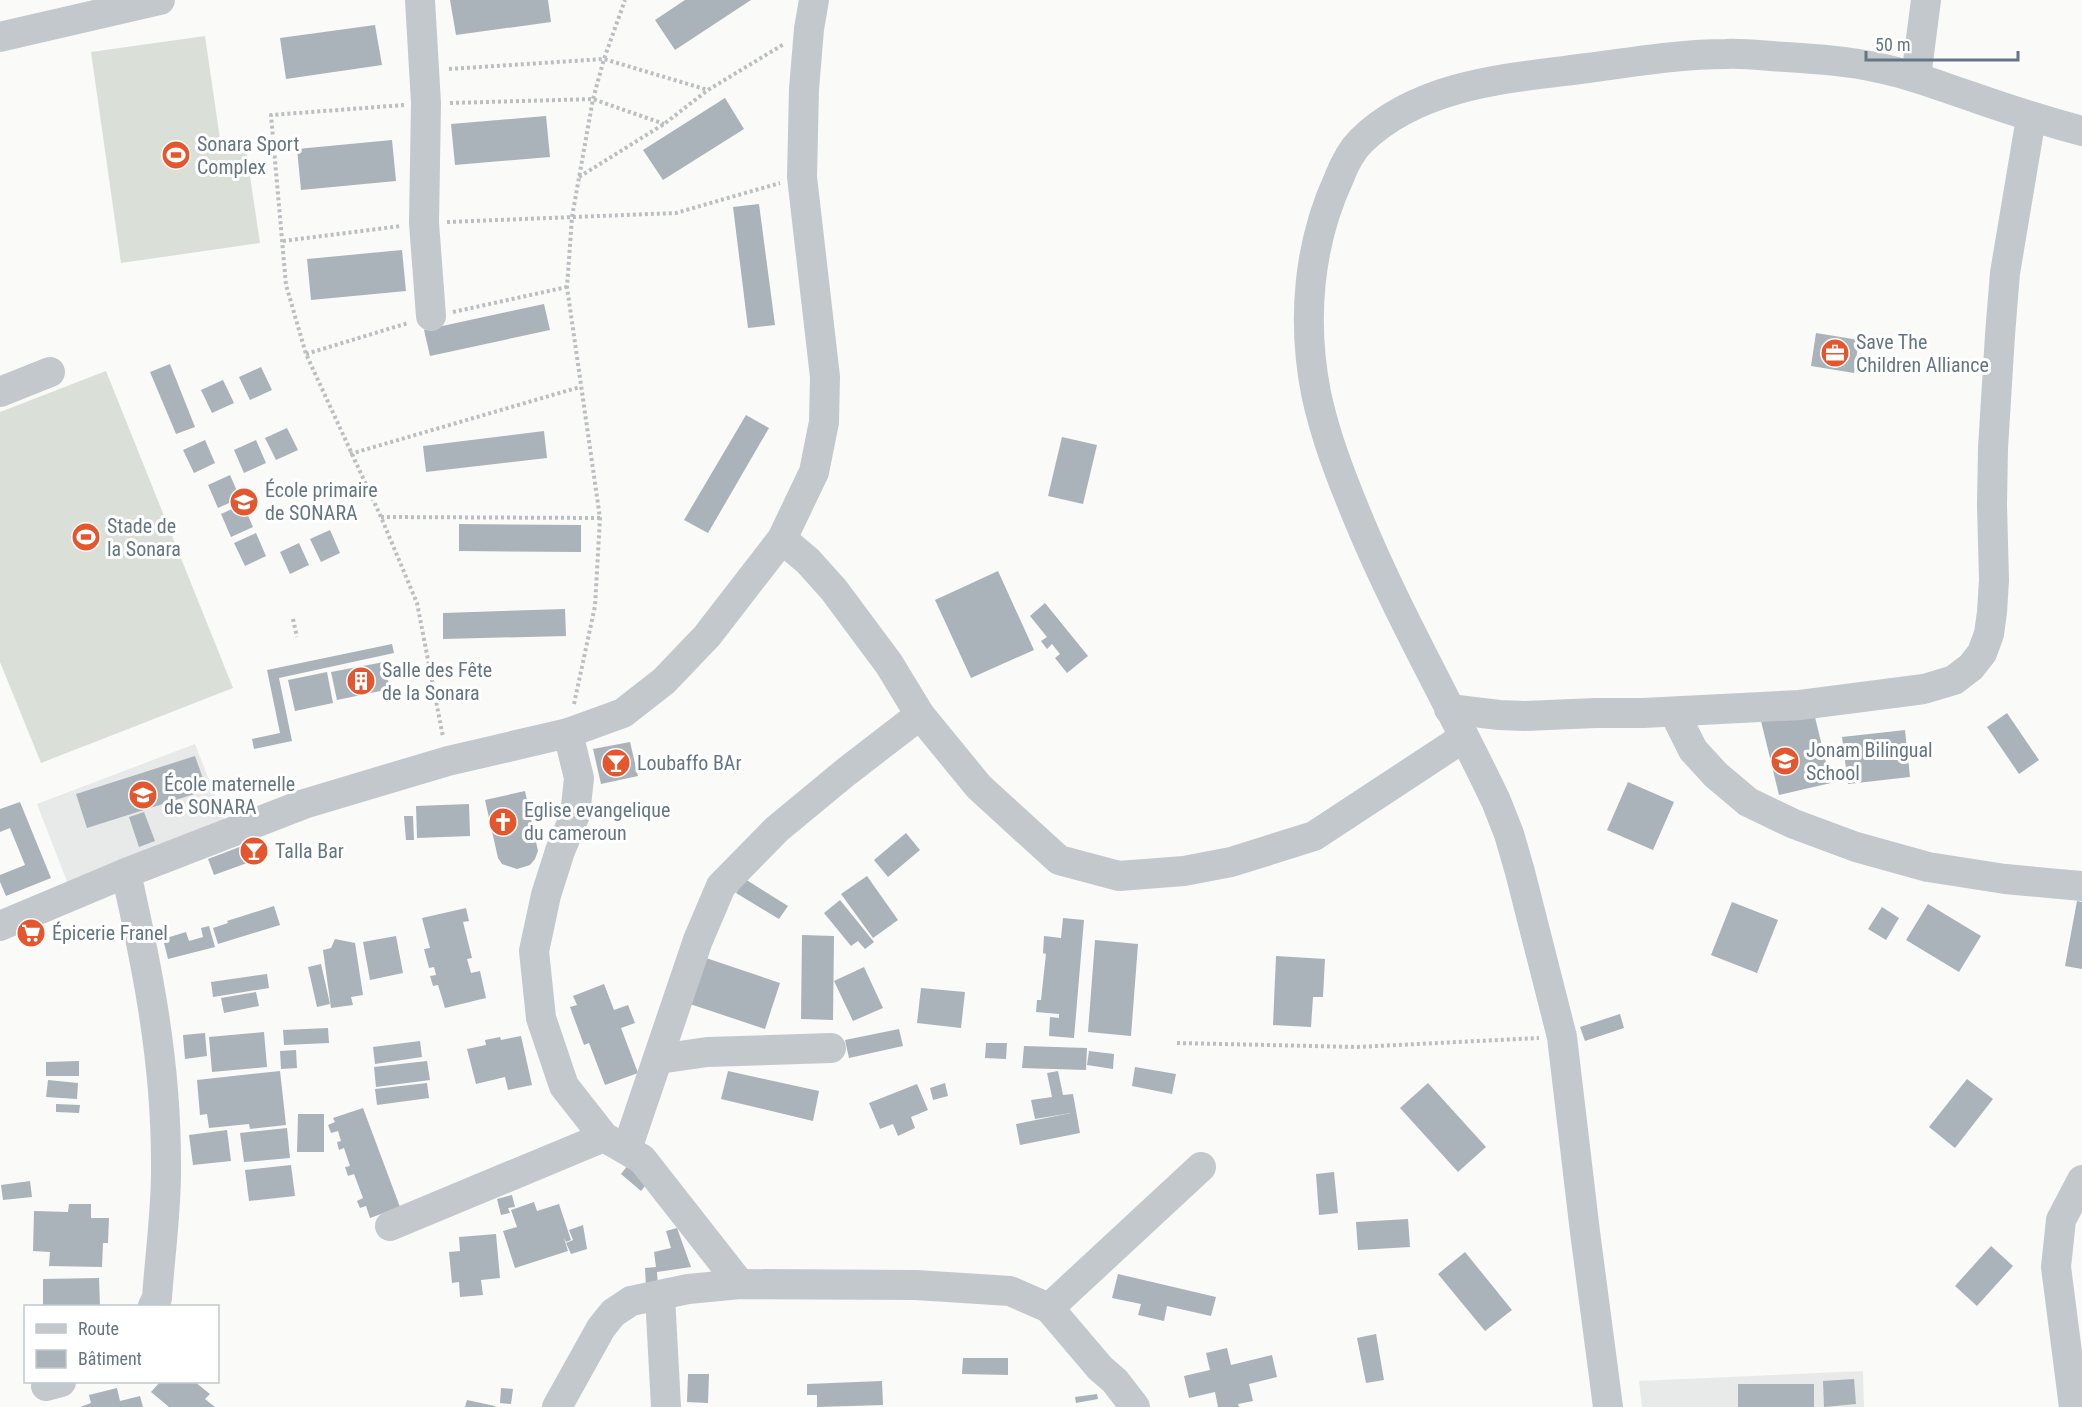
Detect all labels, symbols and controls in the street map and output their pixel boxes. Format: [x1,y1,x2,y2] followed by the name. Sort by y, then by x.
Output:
[1866,24,2018,62] scale bar
[1875,34,1910,55] text: 50 m
[197,132,299,179] place label: Sonara Sport Complex
[160,139,192,171] sports icon: Sonara Sport Complex
[1856,330,1989,377] place label: Save The Children Alliance
[1819,337,1851,369] office icon: Save The Children Alliance
[265,478,378,525] place label: École primaire de SONARA
[228,486,260,518] school or university icon: École primaire de SONARA
[107,514,181,561] place label: Stade de la Sonara
[70,521,102,553] sports icon: Stade de la Sonara
[382,658,492,705] place label: Salle des Fête de la Sonara
[345,665,377,697] building icon: Salle des Fête de la Sonara
[1806,738,1933,785] place label: Jonam Bilingual School
[1769,745,1801,777] school or university icon: Jonam Bilingual School
[600,747,632,779] bar icon: Loubaffo BAr
[637,751,742,775] place label: Loubaffo BAr
[164,772,295,819] place label: École maternelle de SONARA
[127,779,159,811] school or university icon: École maternelle de SONARA
[524,798,670,845] place label: Eglise evangelique du cameroun
[487,806,519,838] church icon: Eglise evangelique du cameroun
[238,835,270,867] bar icon: Talla Bar
[275,839,344,863] place label: Talla Bar
[15,917,47,949] supermarket icon: Épicerie Franel
[52,921,168,945] place label: Épicerie Franel
[24,1305,219,1383] legend
[78,1318,119,1339] text: Route
[78,1348,142,1369] text: Bâtiment

